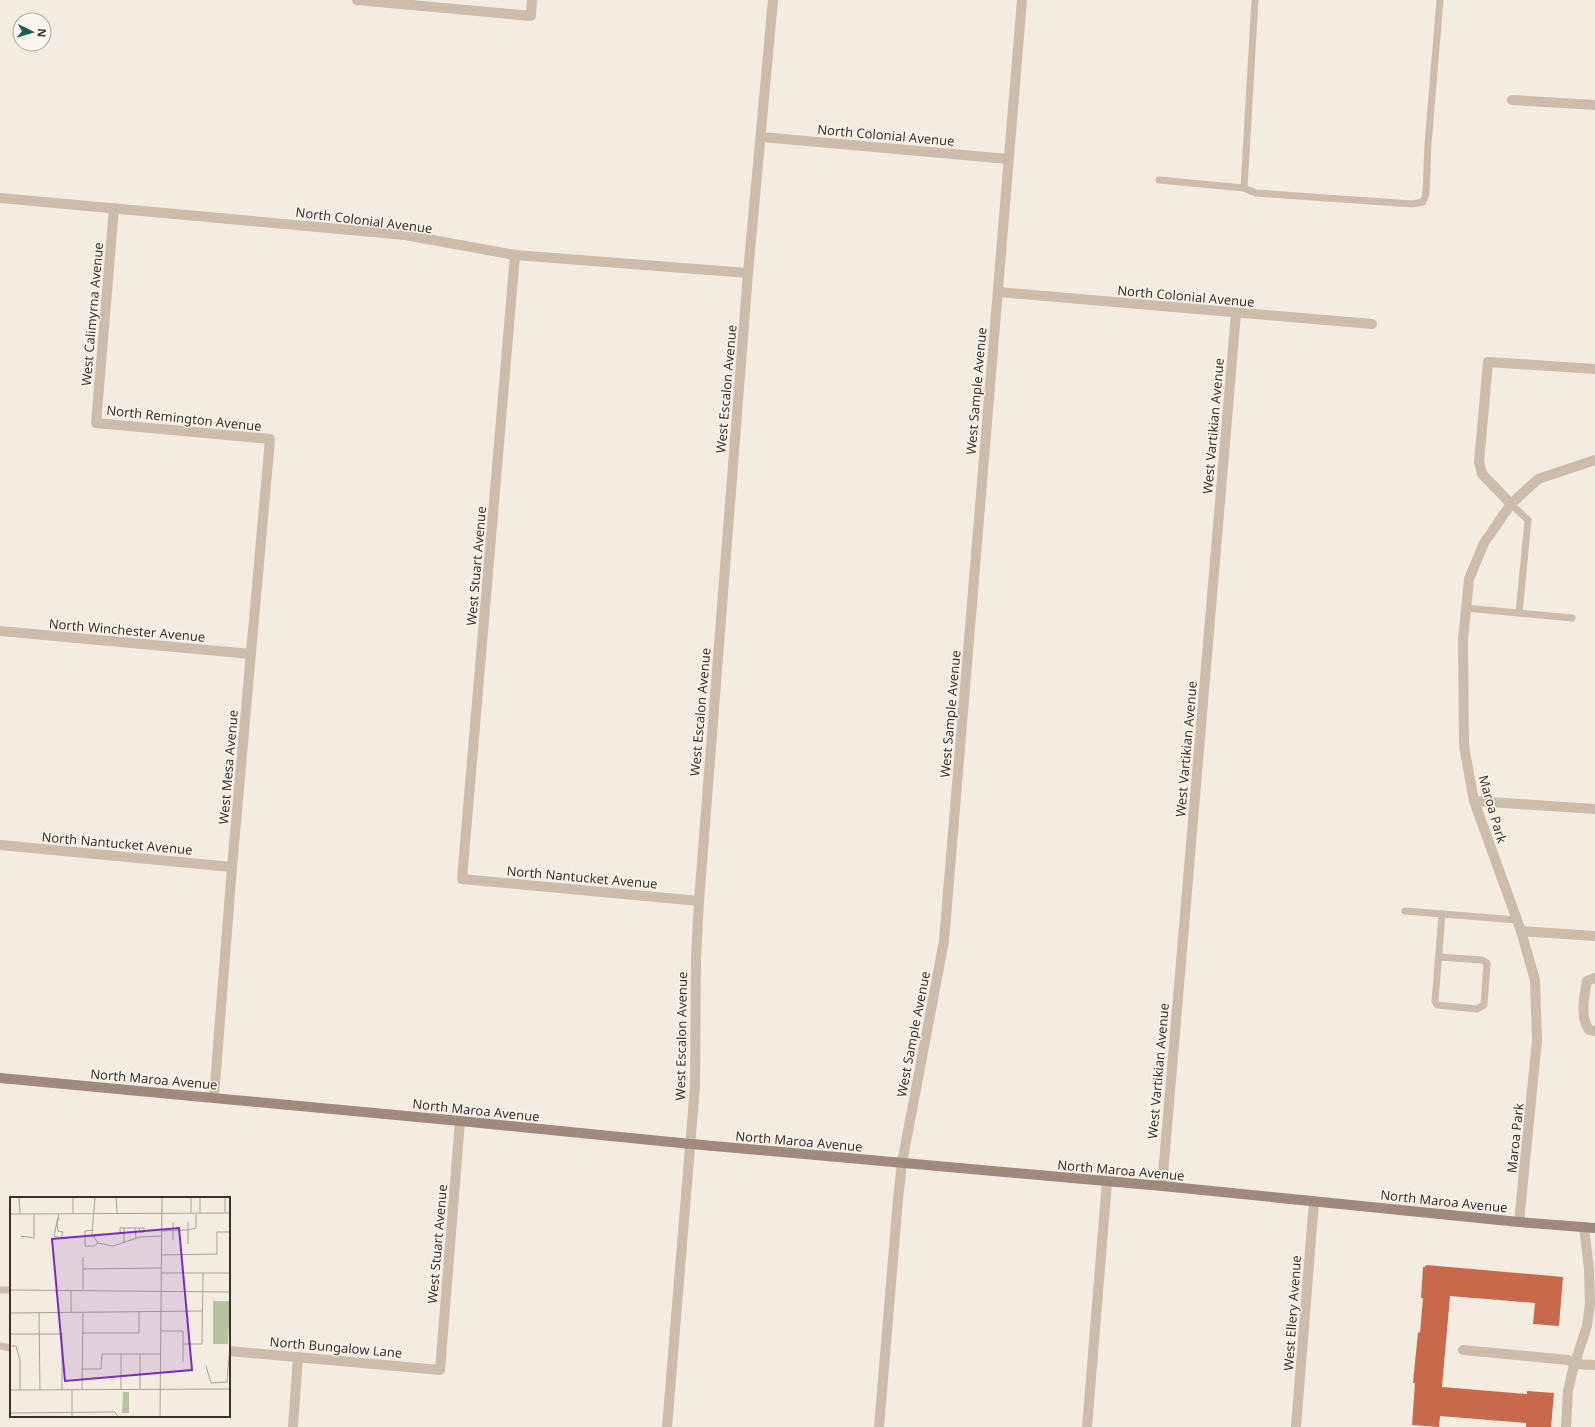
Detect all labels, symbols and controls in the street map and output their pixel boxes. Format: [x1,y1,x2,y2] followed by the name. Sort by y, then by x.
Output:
[12,12,52,52] north arrow
[35,28,50,38] text: N
[817,120,955,150] street label: North Colonial Avenue
[295,203,433,237] street label: North Colonial Avenue
[77,241,107,387] street label: West Calimyrna Avenue
[1117,281,1255,311] street label: North Colonial Avenue
[711,324,741,454] street label: West Escalon Avenue
[961,327,991,455] street label: West Sample Avenue
[1198,357,1228,495] street label: West Vartikian Avenue
[106,401,262,435] street label: North Remington Avenue
[462,506,490,626] street label: West Stuart Avenue
[48,614,206,646] street label: North Winchester Avenue
[685,647,715,777] street label: West Escalon Avenue
[935,650,965,778] street label: West Sample Avenue
[1171,680,1201,818] street label: West Vartikian Avenue
[214,709,242,825] street label: West Mesa Avenue
[1475,773,1511,845] street label: Maroa Park
[41,827,193,859] street label: North Nantucket Avenue
[506,861,658,893] street label: North Nantucket Avenue
[892,970,934,1098] street label: West Sample Avenue
[671,971,691,1101] street label: West Escalon Avenue
[1143,1002,1173,1140] street label: West Vartikian Avenue
[90,1064,218,1094] street label: North Maroa Avenue
[412,1094,540,1126] street label: North Maroa Avenue
[1502,1102,1528,1174] street label: Maroa Park
[735,1126,863,1156] street label: North Maroa Avenue
[1057,1155,1185,1185] street label: North Maroa Avenue
[423,1184,451,1304] street label: West Stuart Avenue
[1380,1185,1508,1217] street label: North Maroa Avenue
[10,1197,230,1417] inset map
[1279,1255,1305,1371] street label: West Ellery Avenue
[269,1332,403,1362] street label: North Bungalow Lane

